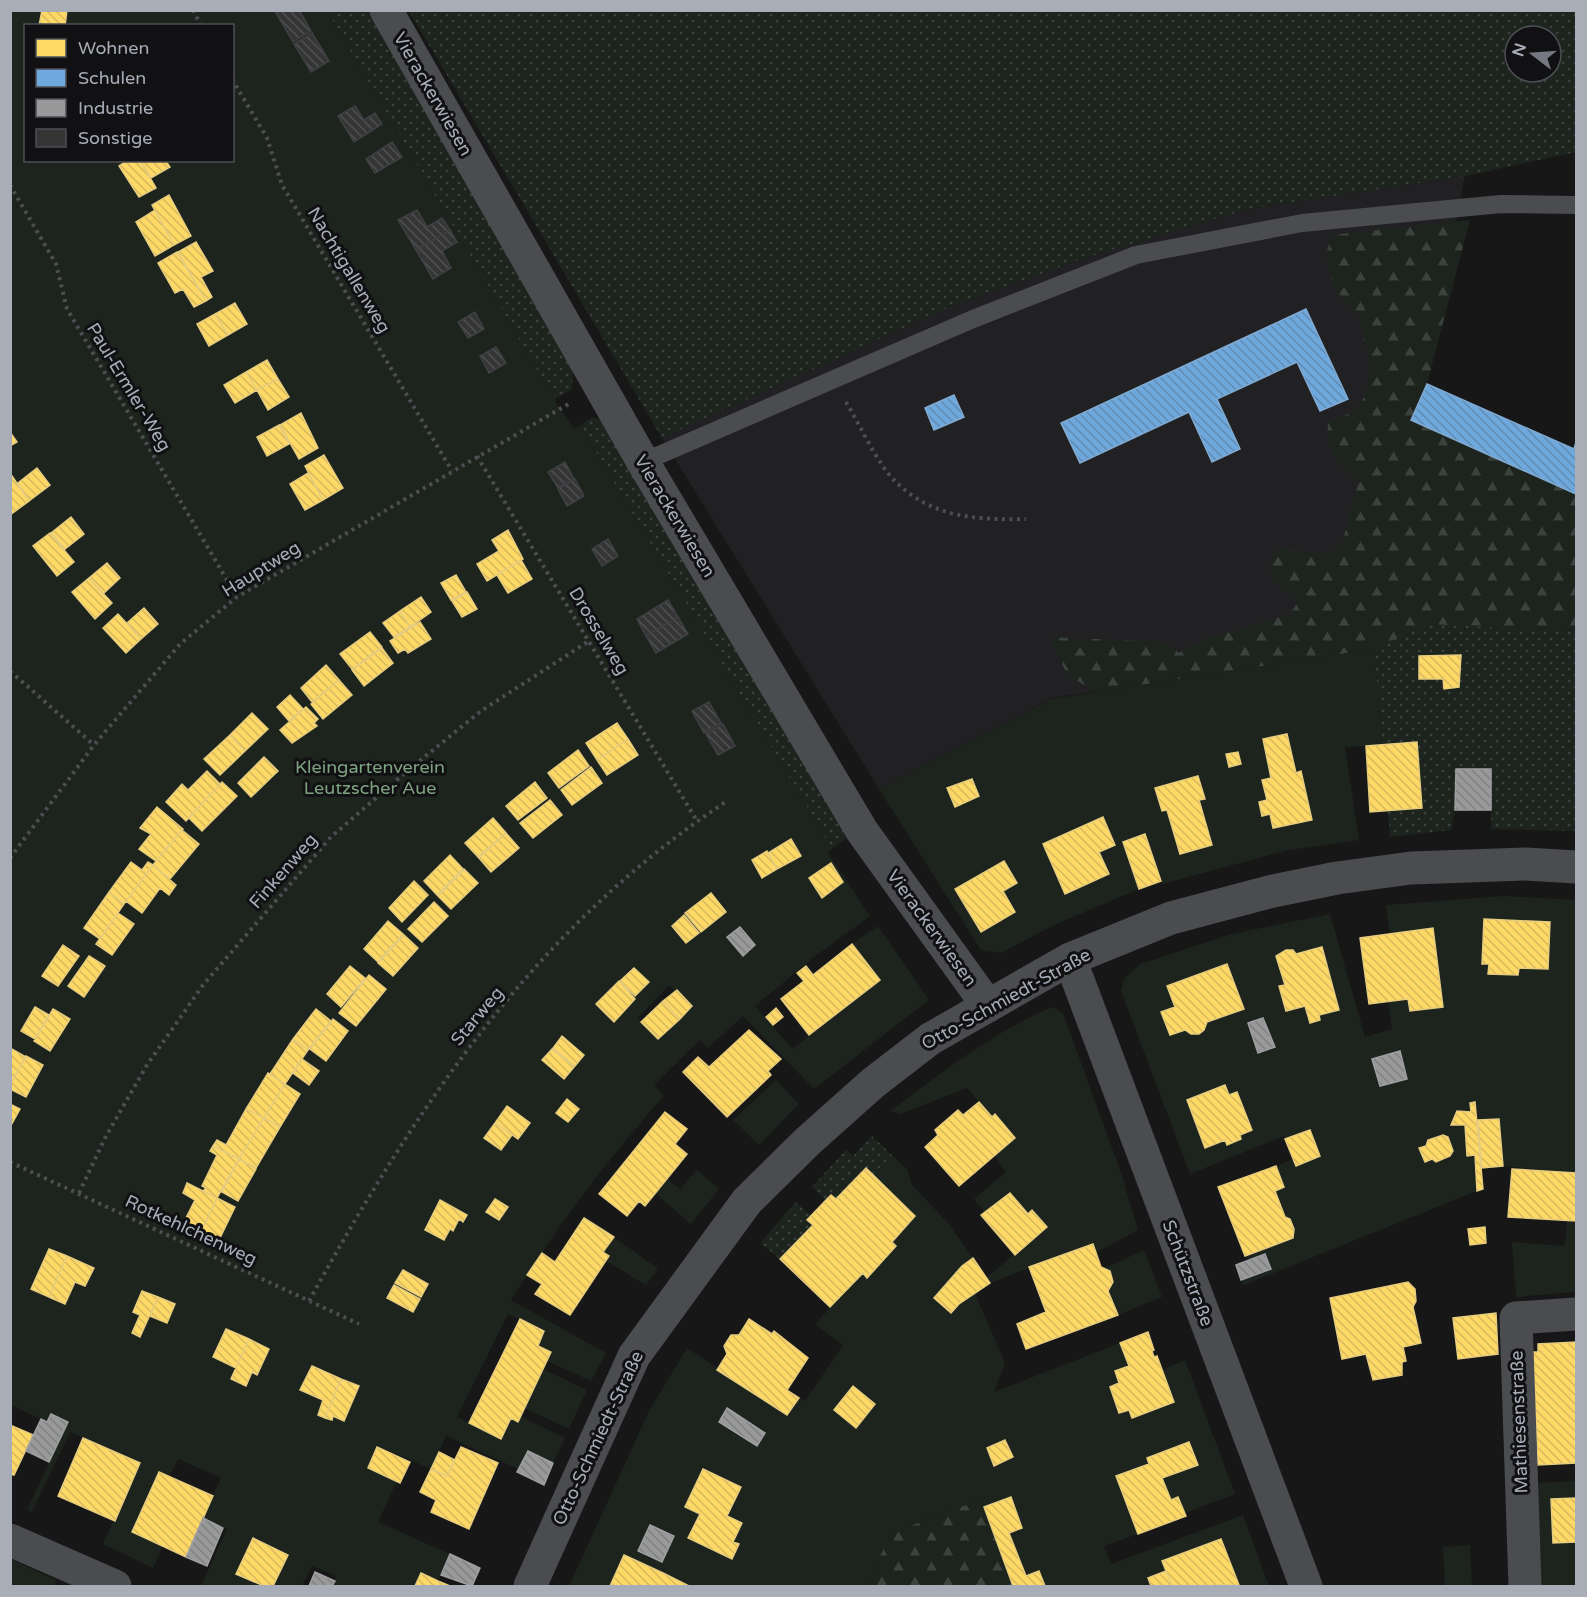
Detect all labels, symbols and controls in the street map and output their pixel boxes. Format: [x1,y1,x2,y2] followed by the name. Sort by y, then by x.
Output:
[24,24,234,162] legend
[1503,24,1563,84] north arrow
[389,28,477,160] street label: Vierackerwiesen
[78,37,149,59] text: Wohnen
[1508,41,1531,59] text: N
[78,67,146,89] text: Schulen
[78,97,153,119] text: Industrie
[78,127,152,149] text: Sonstige
[303,203,395,337] street label: Nachtigallenweg
[82,319,176,455] street label: Paul-Ermler-Weg
[630,451,720,581] street label: Vierackerwiesen
[218,536,304,602] street label: Hauptweg
[564,583,634,679] street label: Drosselweg
[295,756,445,799] park label: Kleingartenverein Leutzscher Aue
[244,829,322,913] street label: Finkenweg
[882,865,982,991] street label: Vierackerwiesen
[918,943,1094,1055] street label: Otto-Schmiedt-Straße
[446,982,508,1050] street label: Starweg
[122,1190,260,1270] street label: Rotkehlchenweg
[1158,1217,1218,1329] street label: Schützstraße
[548,1347,648,1529] street label: Otto-Schmiedt-Straße
[1506,1350,1532,1494] street label: Mathiesenstraße

